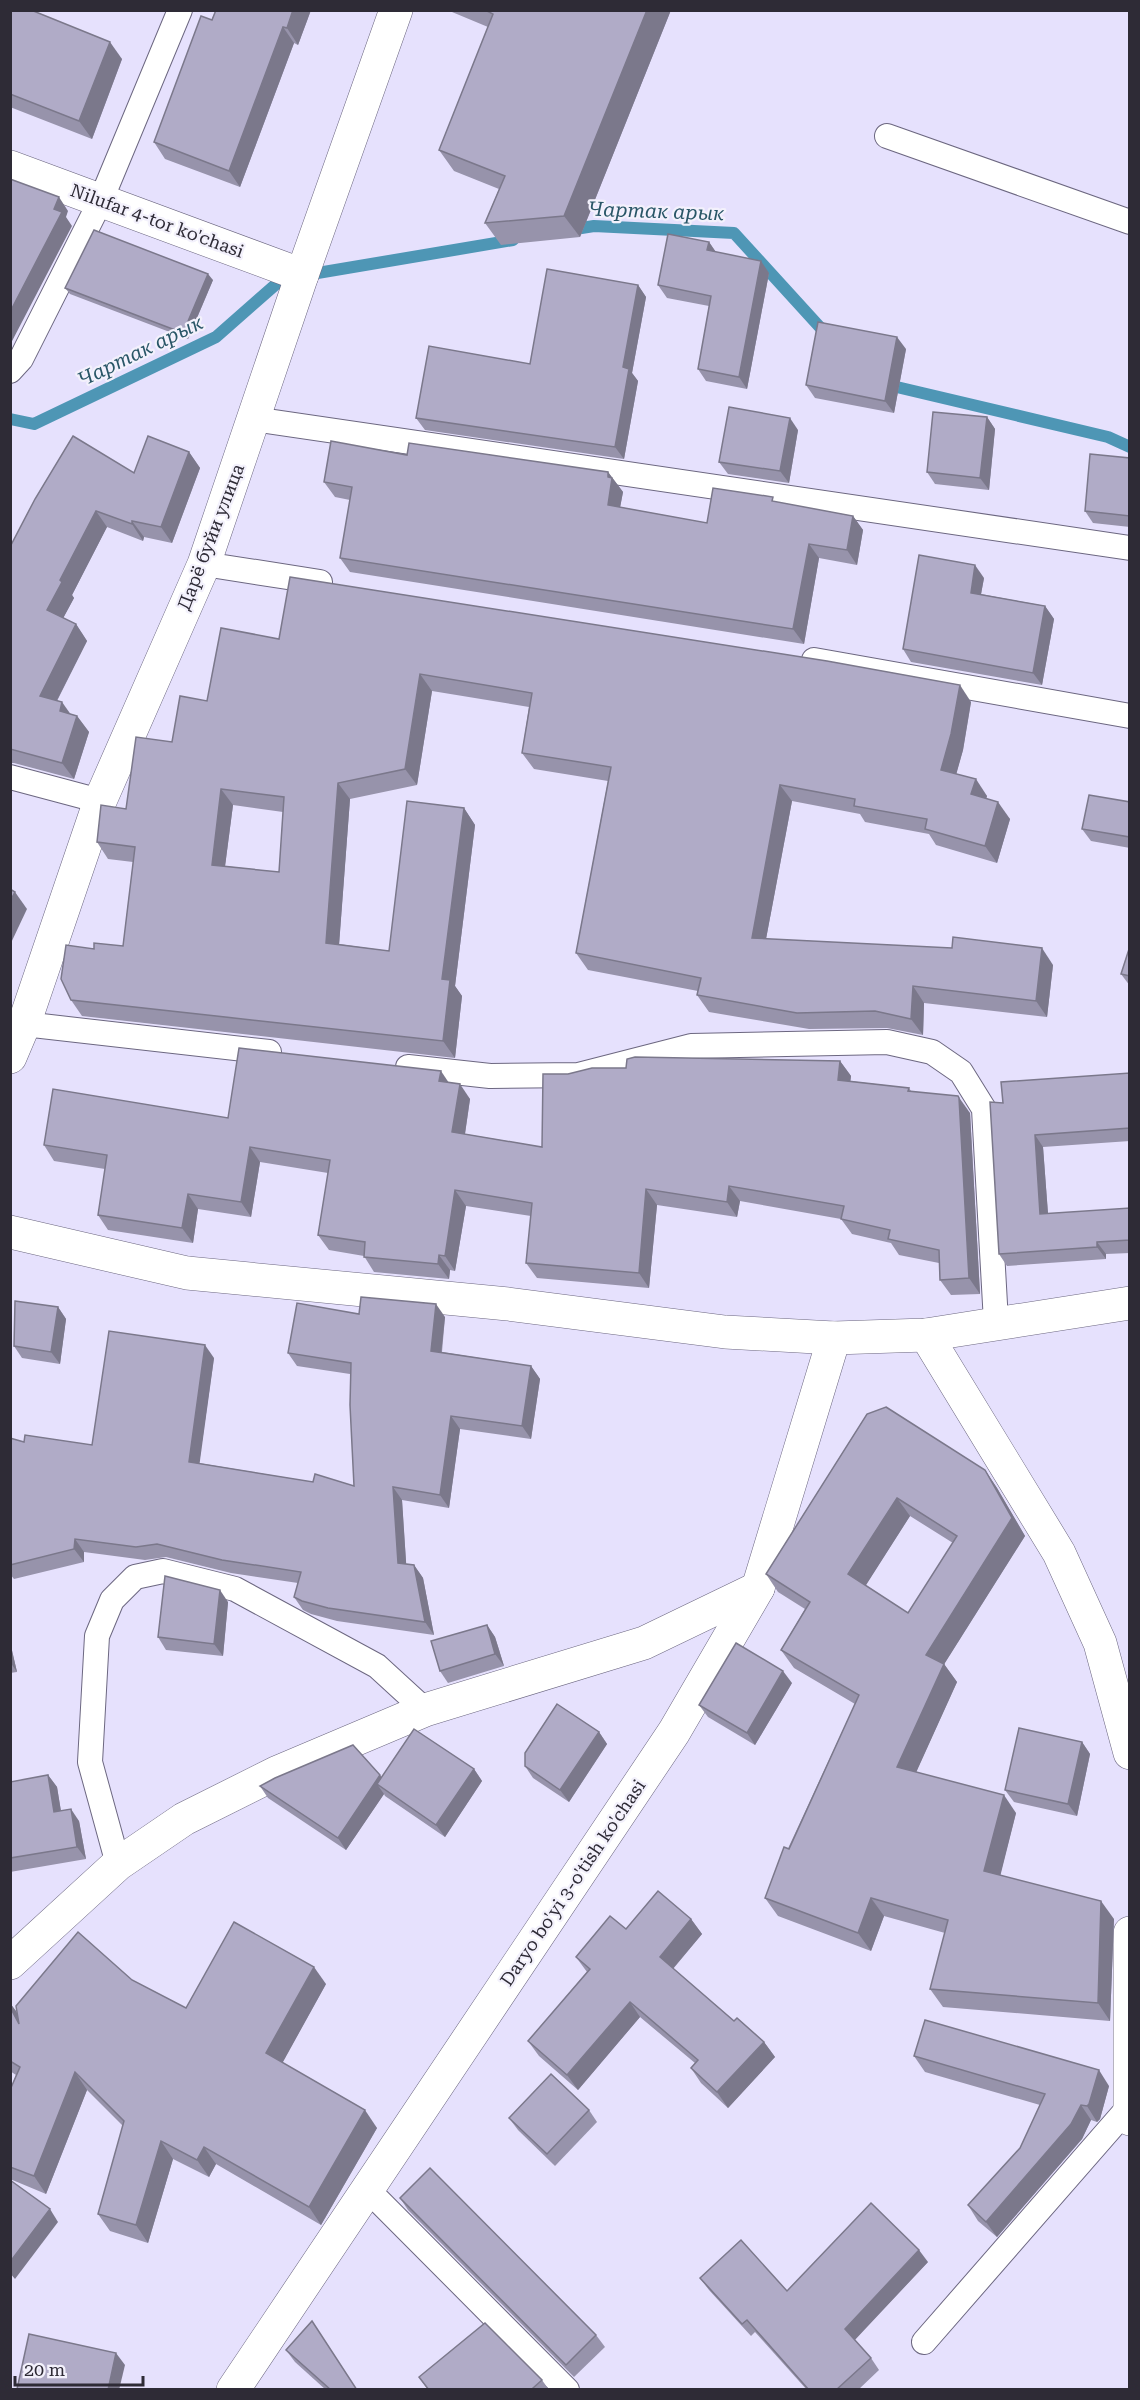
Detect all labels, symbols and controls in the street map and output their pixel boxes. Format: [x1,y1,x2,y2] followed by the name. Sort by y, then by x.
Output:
[68,179,247,262] street label: Nilufar 4-tor ko'chasi
[587,197,725,225] water label: Чартак арык
[73,310,207,392] water label: Чартак арык
[173,460,248,613] street label: Дарё буйи улица
[496,1775,650,1990] street label: Daryo bo'yi 3-o'tish ko'chasi
[15,2349,142,2387] scale bar
[24,2359,65,2380] text: 20 m

